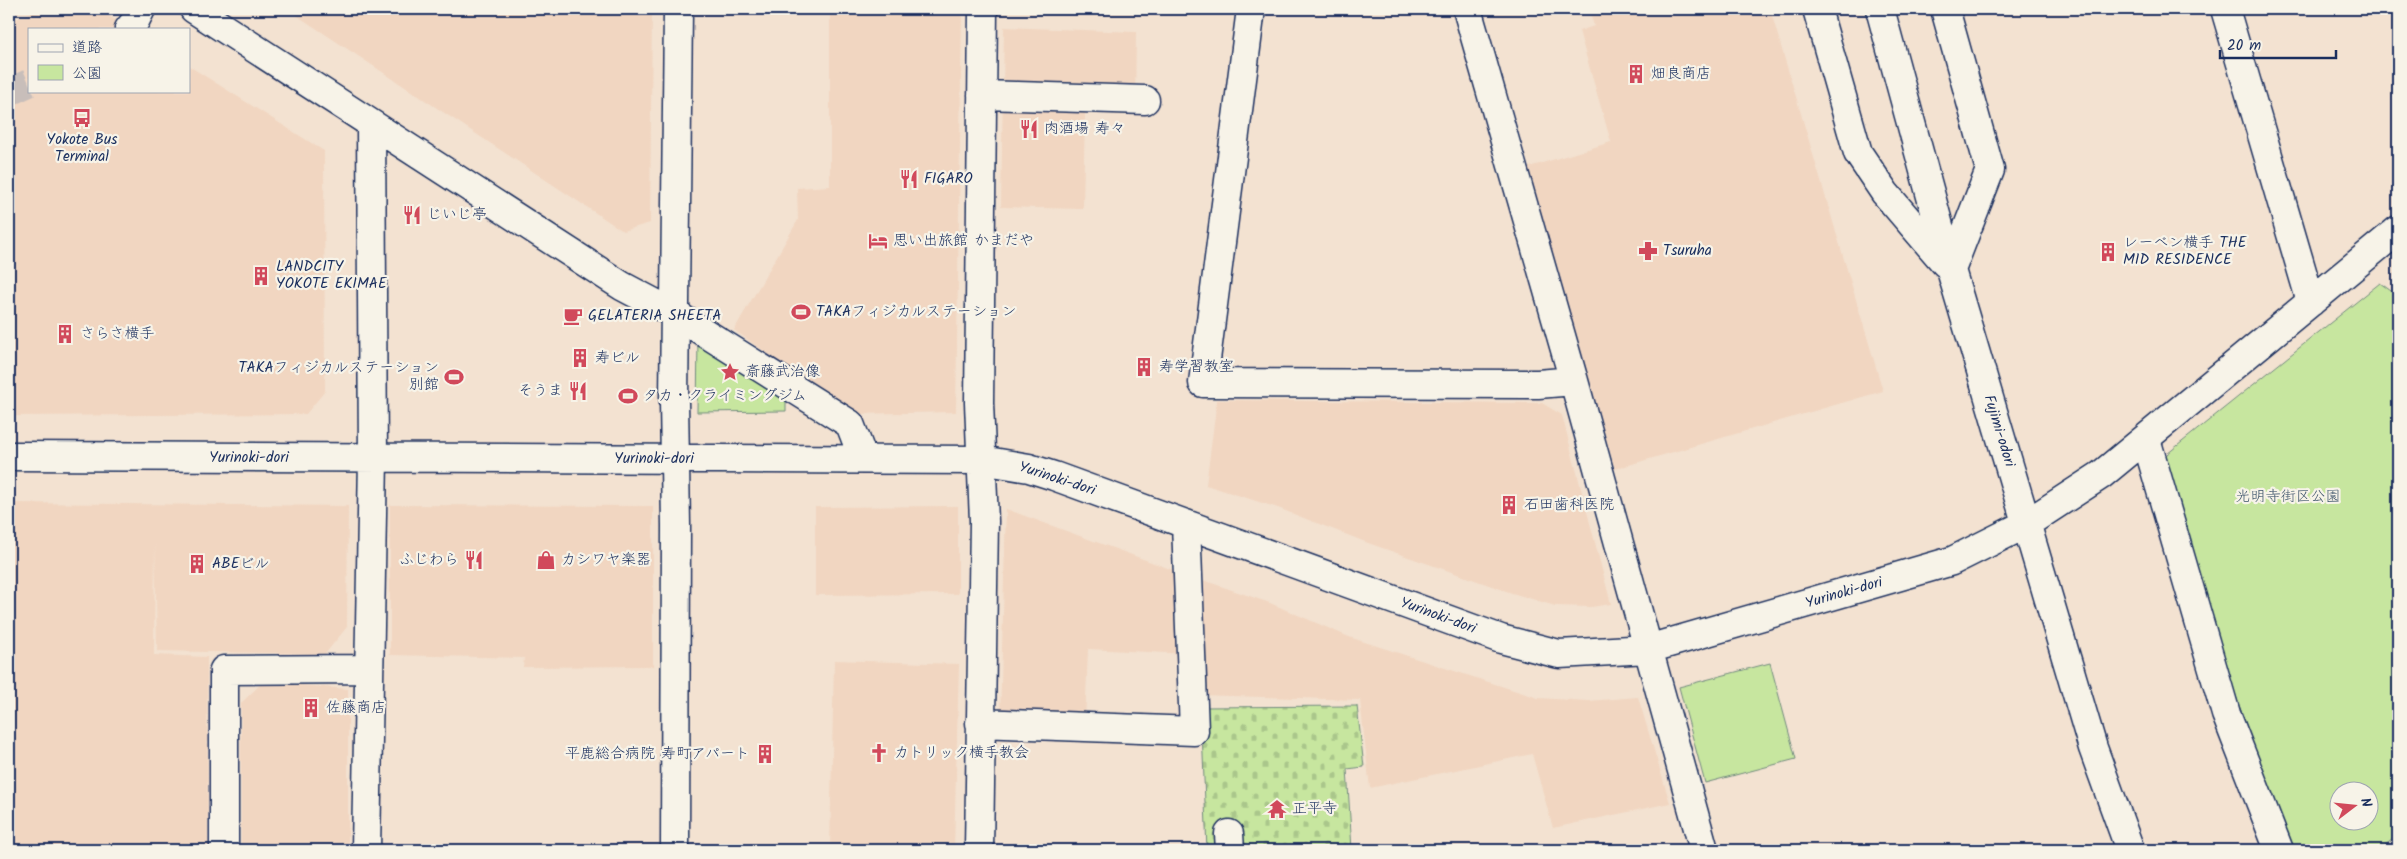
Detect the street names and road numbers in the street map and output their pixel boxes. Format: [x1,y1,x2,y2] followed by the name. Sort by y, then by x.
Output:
[1977,392,2022,471] street label: Fujimi-odori
[209,446,290,470] street label: Yurinoki-dori
[614,447,695,471] street label: Yurinoki-dori
[1015,455,1100,503] street label: Yurinoki-dori
[1802,570,1887,615] street label: Yurinoki-dori
[1397,591,1481,641] street label: Yurinoki-dori

